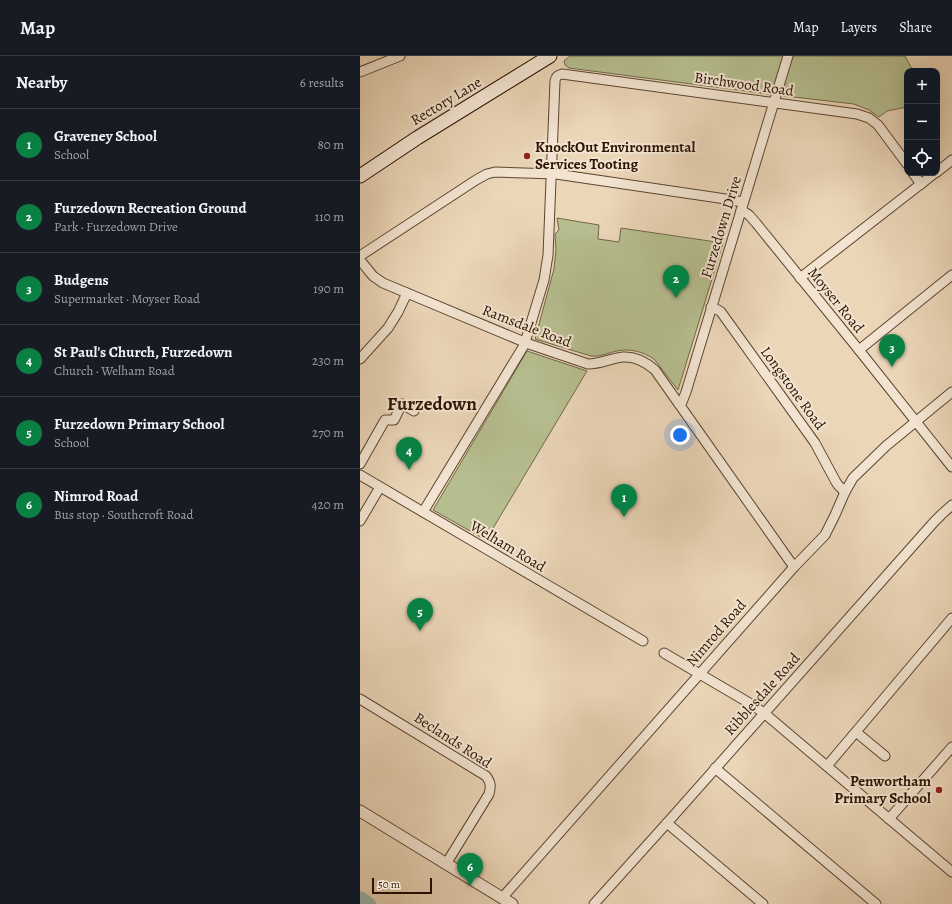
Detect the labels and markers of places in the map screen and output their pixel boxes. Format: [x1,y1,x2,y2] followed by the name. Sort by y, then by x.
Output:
[535,137,696,174] place label: KnockOut Environmental Services Tooting
[522,151,532,161] marker: KnockOut Environmental Services Tooting
[663,265,689,298] pin: 2
[879,334,905,367] pin: 3
[396,437,422,470] pin: 4
[611,484,637,517] pin: 1
[407,598,433,631] pin: 5
[834,771,931,808] place label: Penwortham Primary School
[934,785,944,795] marker: Penwortham Primary School
[457,853,483,886] pin: 6

